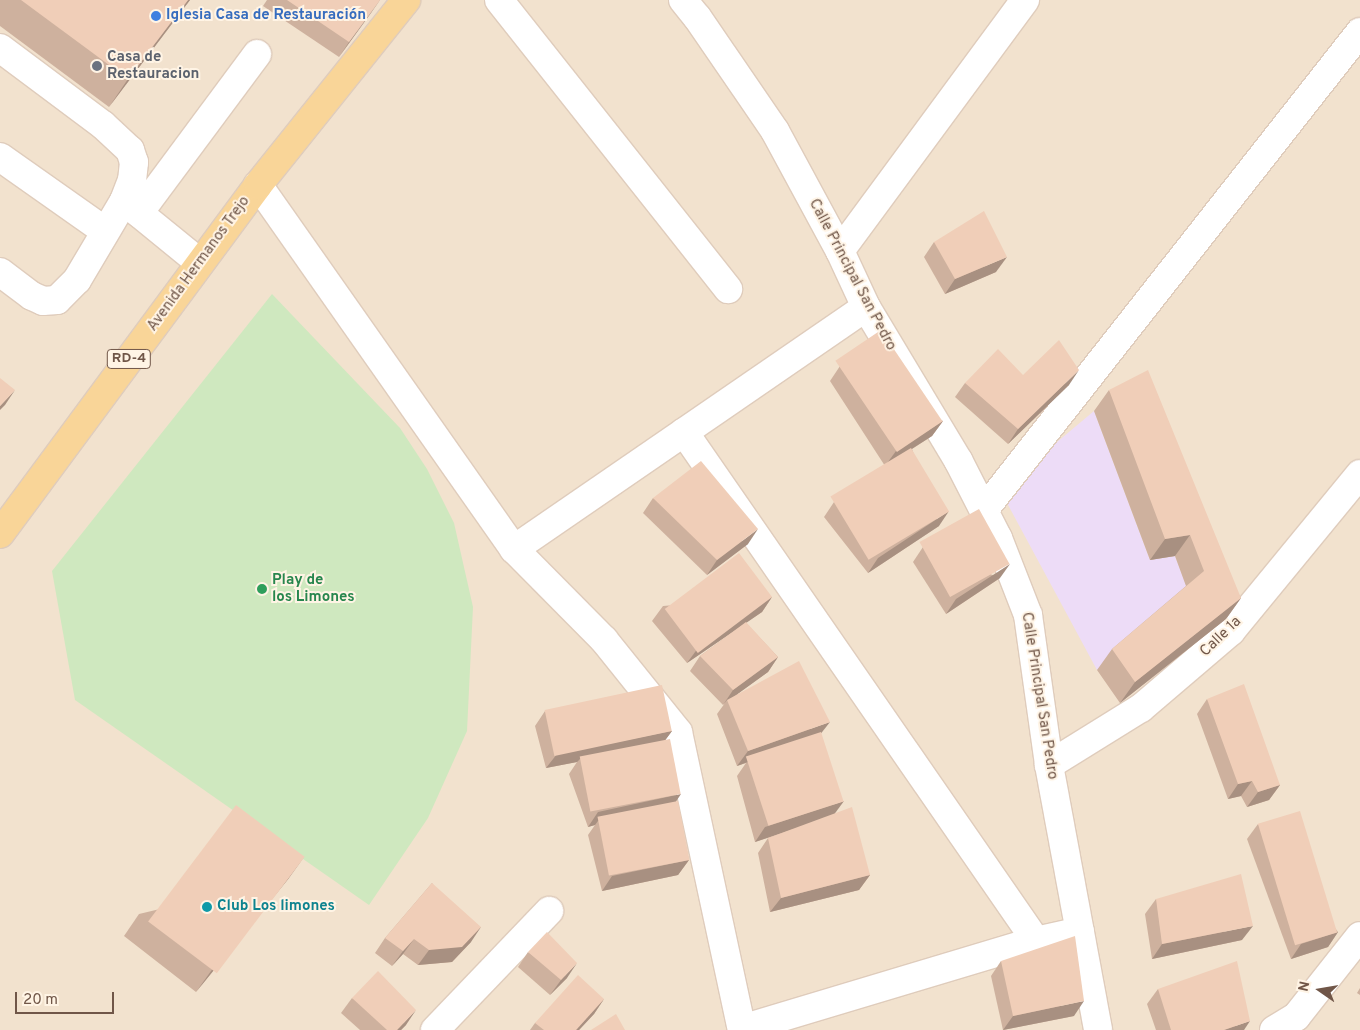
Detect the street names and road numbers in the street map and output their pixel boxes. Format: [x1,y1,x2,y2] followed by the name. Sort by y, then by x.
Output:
[144,193,254,335] street label: Avenida Hermanos Trejo
[804,196,900,354] street label: Calle Principal San Pedro
[106,348,152,370] road number: RD-4
[1017,611,1061,781] street label: Calle Principal San Pedro
[1197,613,1245,661] street label: Calle 1a

